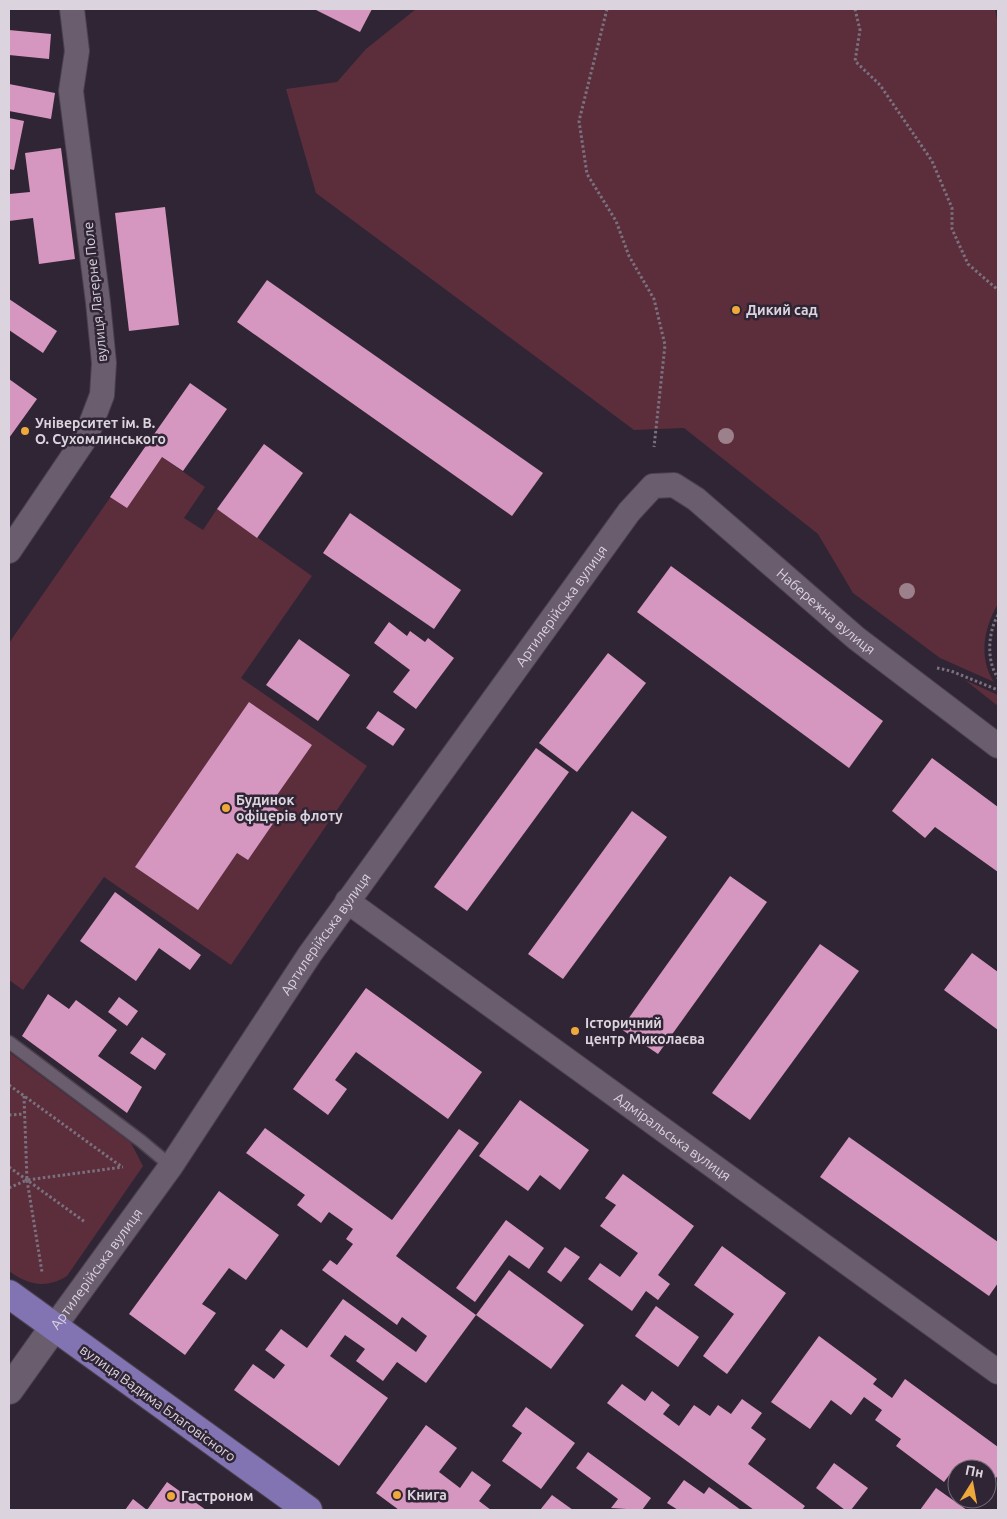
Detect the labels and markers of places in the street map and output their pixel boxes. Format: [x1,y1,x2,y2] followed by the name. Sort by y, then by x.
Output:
[746,302,818,318] place label: Дикий сад
[730,304,742,316] marker: Дикий сад
[35,415,166,447] place label: Університет ім. В. О. Сухомлинського
[19,425,31,437] marker: Університет ім. В. О. Сухомлинського
[236,792,343,824] place label: Будинок офіцерів флоту
[220,802,232,814] marker: Будинок офіцерів флоту
[585,1015,705,1047] place label: Історичний центр Миколаєва
[569,1025,581,1037] marker: Історичний центр Миколаєва
[407,1487,447,1503] place label: Книга
[181,1488,254,1504] place label: Гастроном
[391,1489,403,1501] marker: Книга
[165,1490,177,1502] marker: Гастроном

